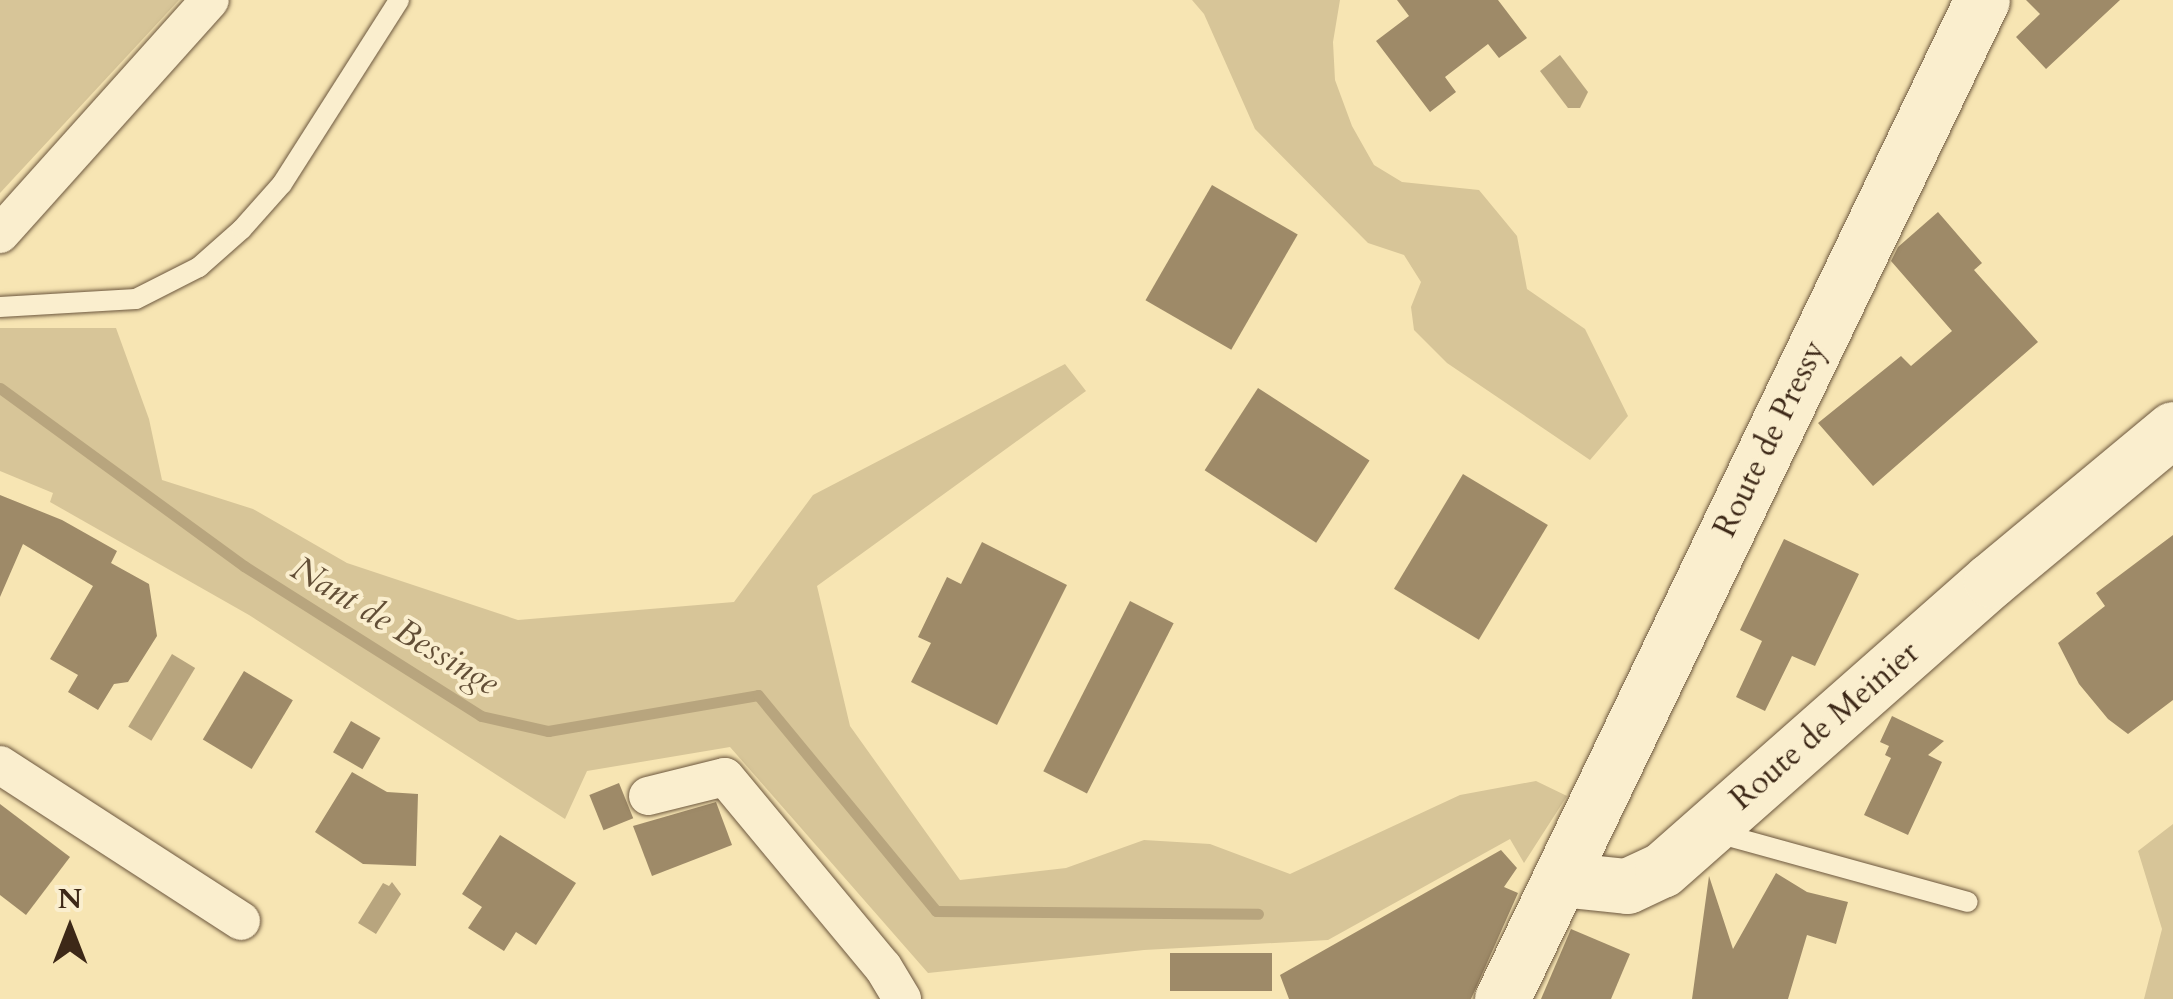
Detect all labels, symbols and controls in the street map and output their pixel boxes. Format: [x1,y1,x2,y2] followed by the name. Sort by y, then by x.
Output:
[1706,334,1834,544] street label: Route de Pressy
[284,548,506,704] water label: Nant de Bessinge
[1723,634,1927,818] street label: Route de Meinier
[20,879,120,979] north arrow
[58,880,82,918] text: N

